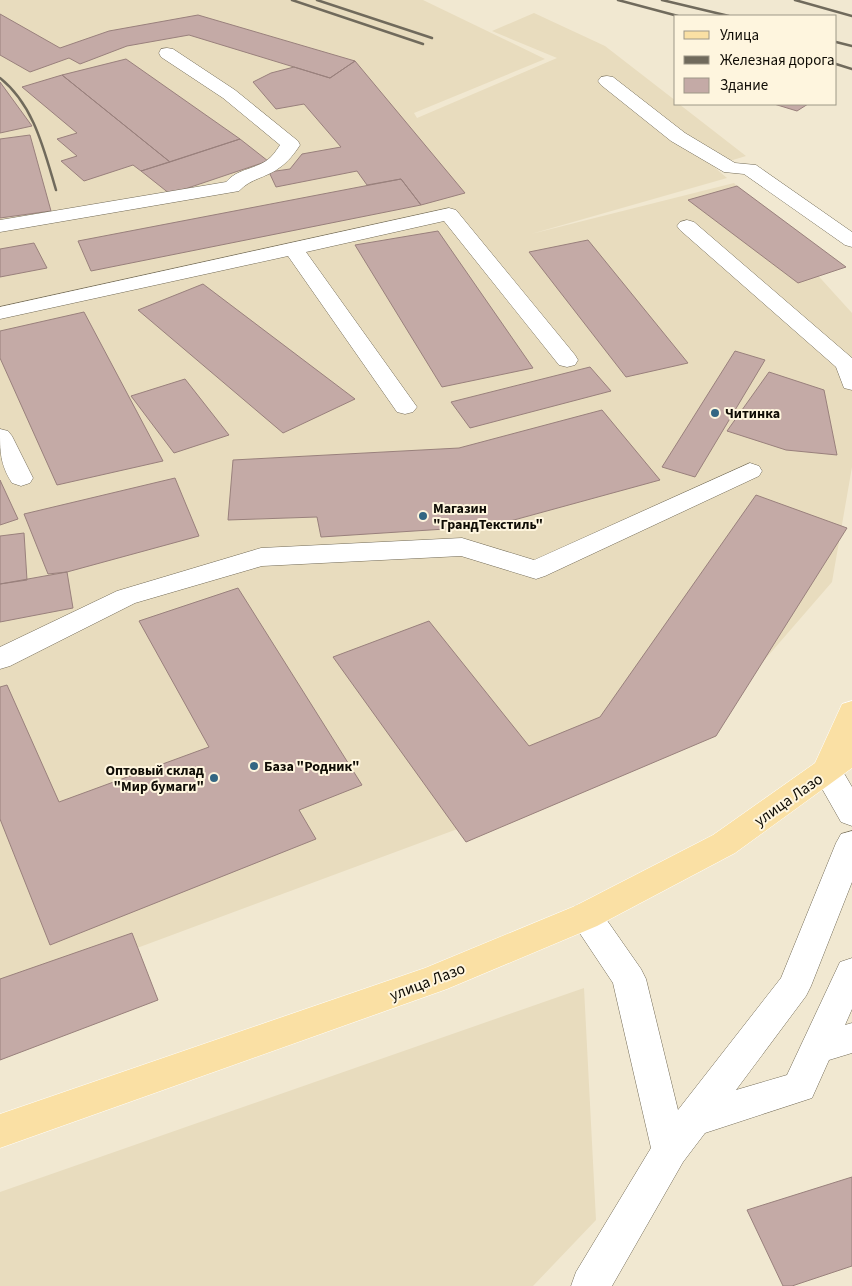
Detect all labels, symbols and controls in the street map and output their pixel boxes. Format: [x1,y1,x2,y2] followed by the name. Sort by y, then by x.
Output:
[674,15,837,105] legend
[720,25,759,46] text: Улица
[720,50,835,71] text: Железная дорога
[720,75,768,96] text: Здание
[725,404,780,424] place label: Читинка
[709,407,721,419] marker: Читинка
[433,499,543,535] place label: Магазин "ГрандТекстиль"
[417,510,429,522] marker: Магазин "ГрандТекстиль"
[264,757,360,777] place label: База "Родник"
[248,760,260,772] marker: База "Родник"
[105,761,205,797] place label: Оптовый склад "Мир бумаги"
[750,768,827,832] street label: улица Лазо
[208,772,220,784] marker: Оптовый склад "Мир бумаги"
[386,957,468,1006] street label: улица Лазо

